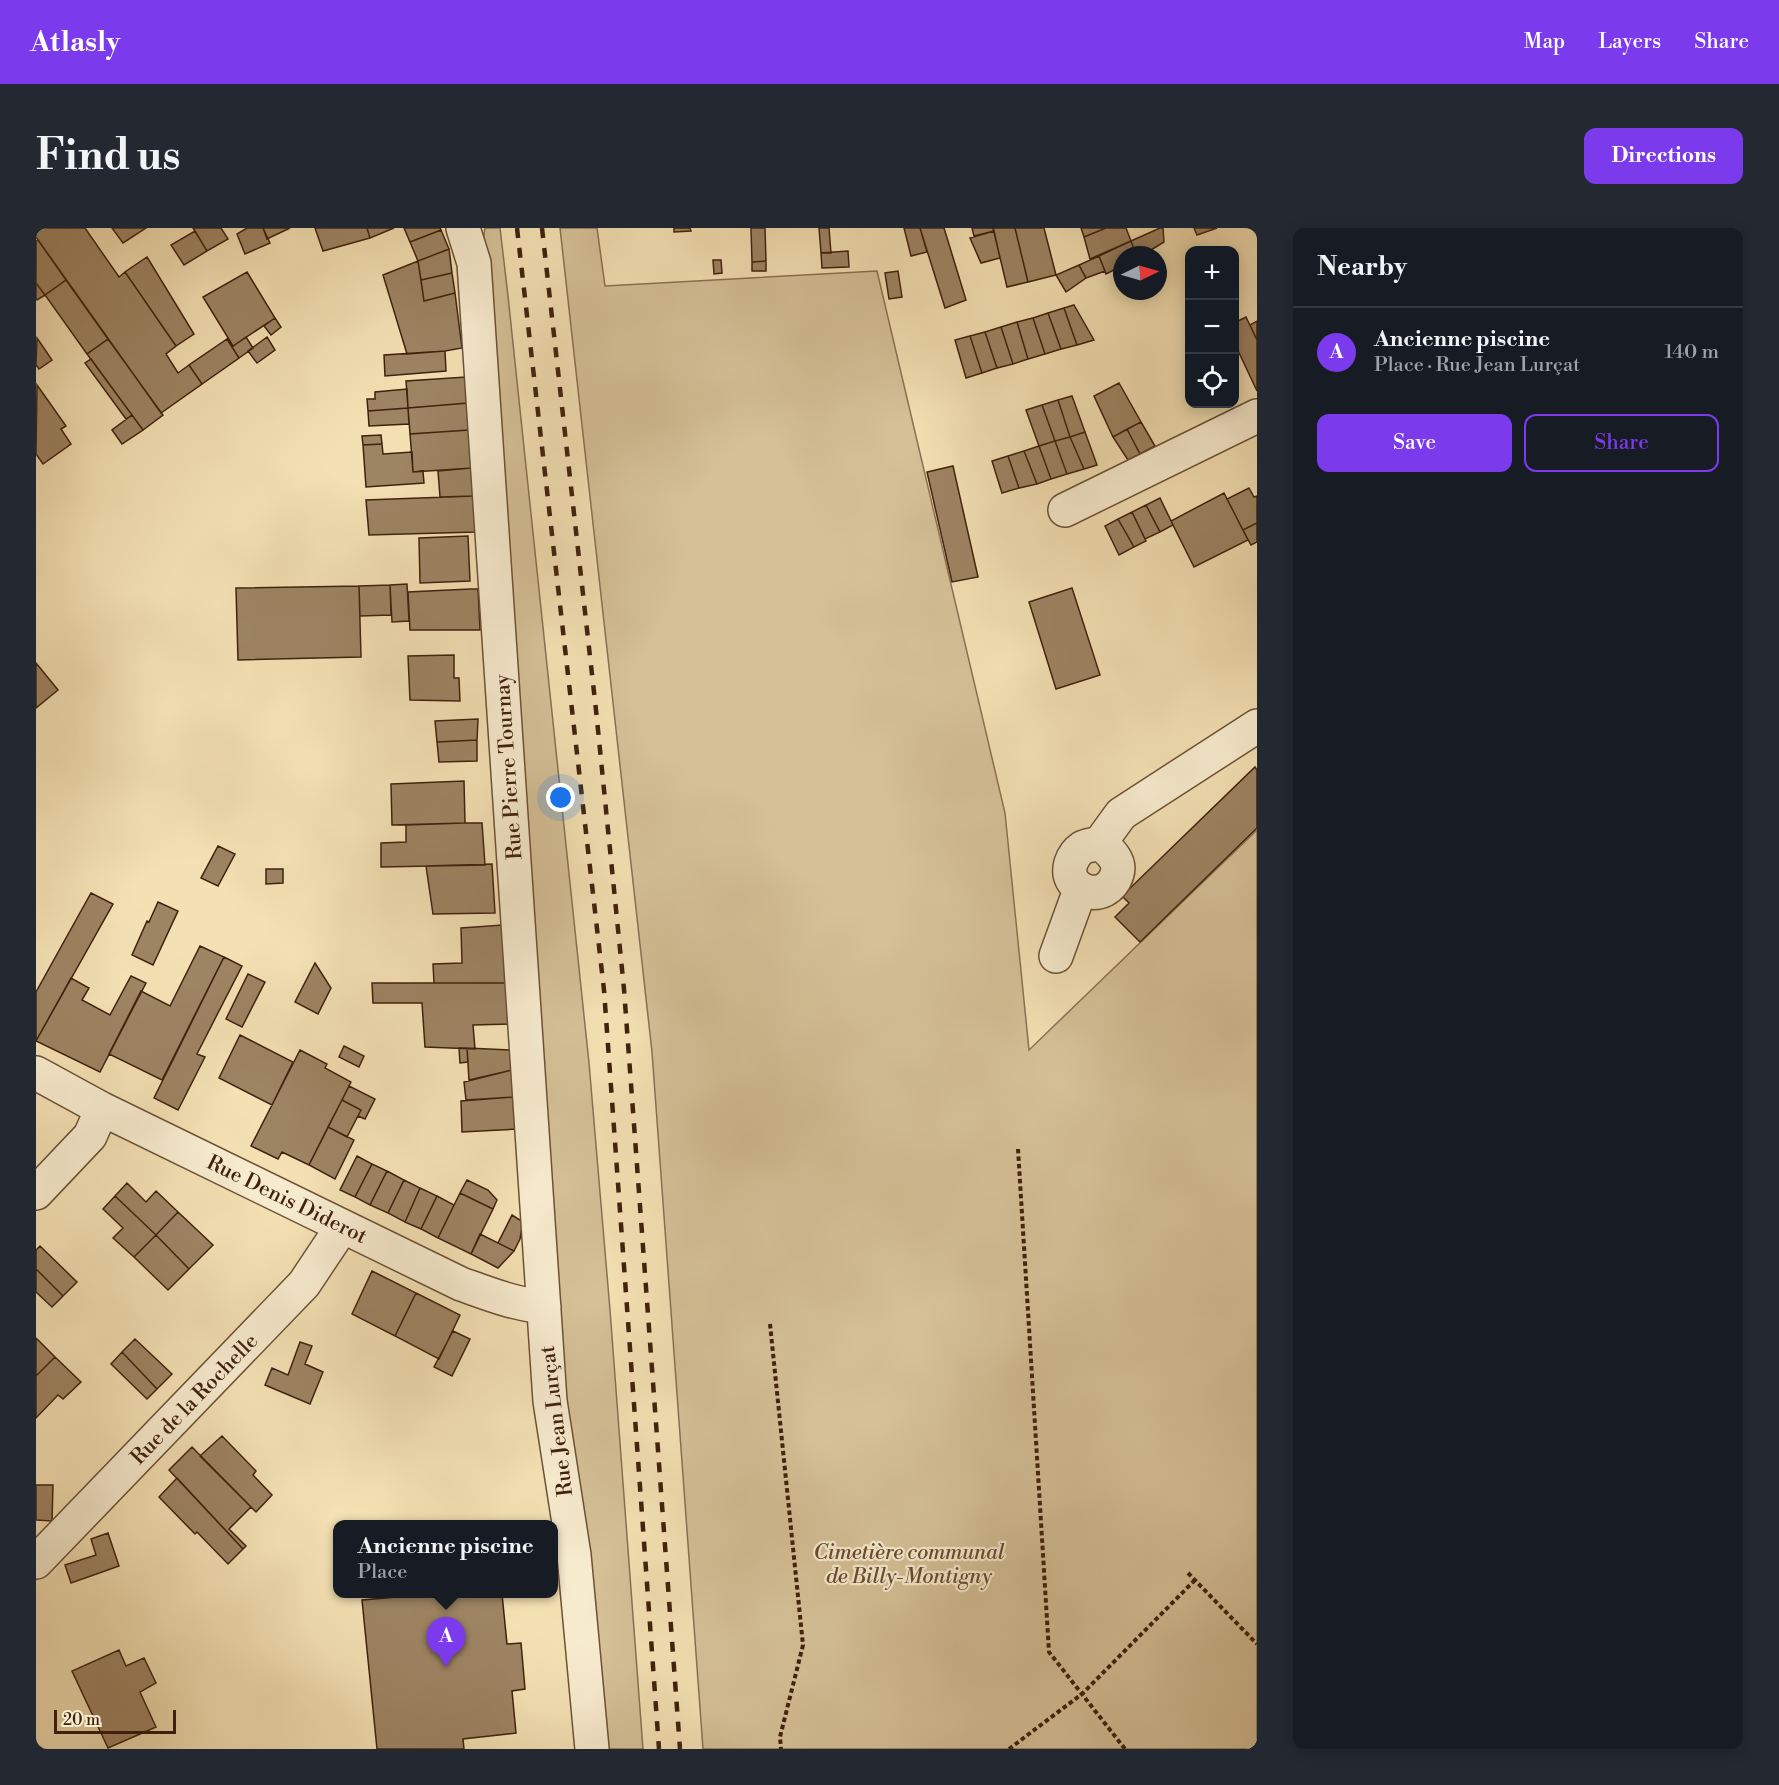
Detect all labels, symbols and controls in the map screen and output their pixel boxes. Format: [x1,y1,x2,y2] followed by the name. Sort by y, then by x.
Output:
[30,25,120,60] text: Atlasly
[1524,29,1565,55] text: Map
[1598,29,1661,55] text: Layers
[1694,29,1749,55] text: Share
[1584,128,1743,184] button: Directions
[36,130,180,183] text: Find us
[1113,246,1167,300] north arrow
[1185,246,1239,408] map controls
[1185,246,1239,300] button: +
[1317,251,1407,283] text: Nearby
[1185,300,1239,354] button: −
[1374,326,1550,353] text: Ancienne piscine
[1329,340,1344,365] text: A
[1664,340,1719,365] text: 140 m
[1374,353,1580,378] text: Place · Rue Jean Lurçat
[1185,354,1239,408] button: locate
[1317,414,1512,472] button: Save
[1524,414,1719,472] button: Share
[489,673,528,861] street label: Rue Pierre Tournay
[546,783,575,812] your location
[202,1150,371,1250] street label: Rue Denis Diderot
[126,1329,264,1471] street label: Rue de la Rochelle
[535,1343,579,1498] street label: Rue Jean Lurçat
[333,1520,558,1598] popup
[357,1533,534,1560] text: Ancienne piscine
[814,1540,1005,1590] park label: Cimetière communal de Billy-Montigny
[357,1560,407,1585] text: Place
[426,1618,466,1667] pin: A
[54,1707,176,1734] scale bar
[63,1710,100,1730] text: 20 m

